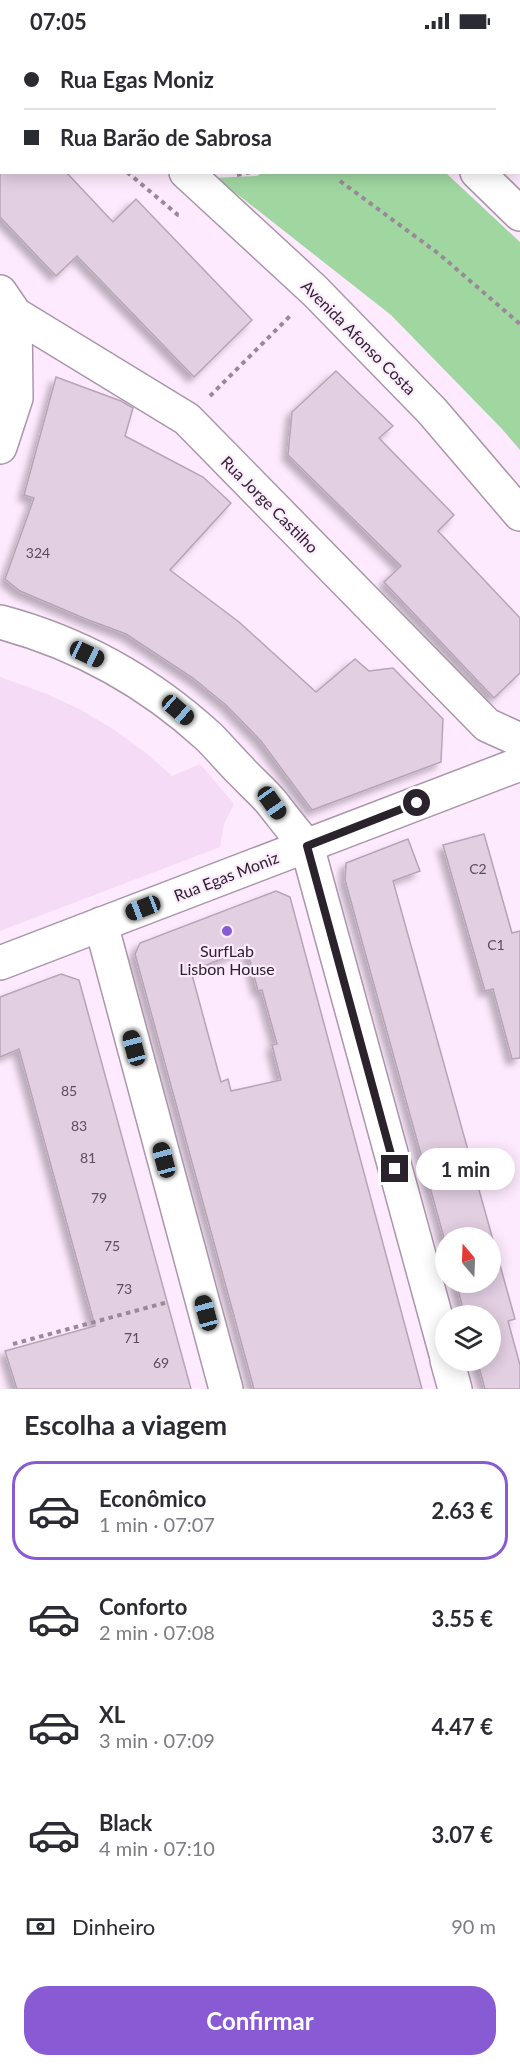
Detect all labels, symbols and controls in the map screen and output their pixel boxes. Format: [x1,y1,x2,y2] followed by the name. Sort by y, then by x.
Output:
[30,8,87,35] text: 07:05
[60,66,214,93] text: Rua Egas Moniz
[60,124,272,151] text: Rua Barão de Sabrosa
[298,276,420,398] street label: Avenida Afonso Costa
[218,452,322,556] street label: Rua Jorge Castilho
[26,544,50,561] house number: 324
[67,638,107,670] car
[159,691,197,729] car
[254,783,290,823] car
[403,789,430,816] route start
[171,847,281,905] street label: Rua Egas Moniz
[469,860,487,877] house number: C2
[123,893,163,923] car
[220,924,234,938] marker: SurfLab Lisbon House
[487,936,505,953] house number: C1
[179,941,275,978] place label: SurfLab Lisbon House
[121,1028,147,1068] car
[61,1082,77,1099] house number: 85
[71,1117,87,1134] house number: 83
[151,1140,177,1180] car
[416,1148,515,1190] callout: 1 min
[80,1149,96,1166] house number: 81
[381,1155,408,1182] route end
[441,1157,490,1181] text: 1 min
[91,1189,107,1206] house number: 79
[435,1227,501,1293] north arrow
[435,1227,501,1371] map controls
[104,1237,120,1254] house number: 75
[116,1280,132,1297] house number: 73
[193,1293,219,1333] car
[435,1305,501,1371] button: layers
[124,1329,140,1346] house number: 71
[153,1354,169,1371] house number: 69
[24,1408,227,1441] text: Escolha a viagem
[27,1484,81,1538] icon: car
[99,1485,206,1512] text: Econômico
[431,1497,493,1524] text: 2.63 €
[99,1512,215,1536] text: 1 min · 07:07
[27,1592,81,1646] icon: car
[99,1593,187,1620] text: Conforto
[431,1605,493,1632] text: 3.55 €
[99,1620,215,1644] text: 2 min · 07:08
[27,1700,81,1754] icon: car
[99,1701,125,1728] text: XL
[431,1713,493,1740] text: 4.47 €
[99,1728,215,1752] text: 3 min · 07:09
[27,1808,81,1862] icon: car
[99,1809,152,1836] text: Black
[431,1821,493,1848] text: 3.07 €
[99,1836,215,1860] text: 4 min · 07:10
[24,1910,57,1943] icon: cash
[72,1913,155,1940] text: Dinheiro
[451,1914,496,1938] text: 90 m
[24,1986,496,2055] button: Confirmar

